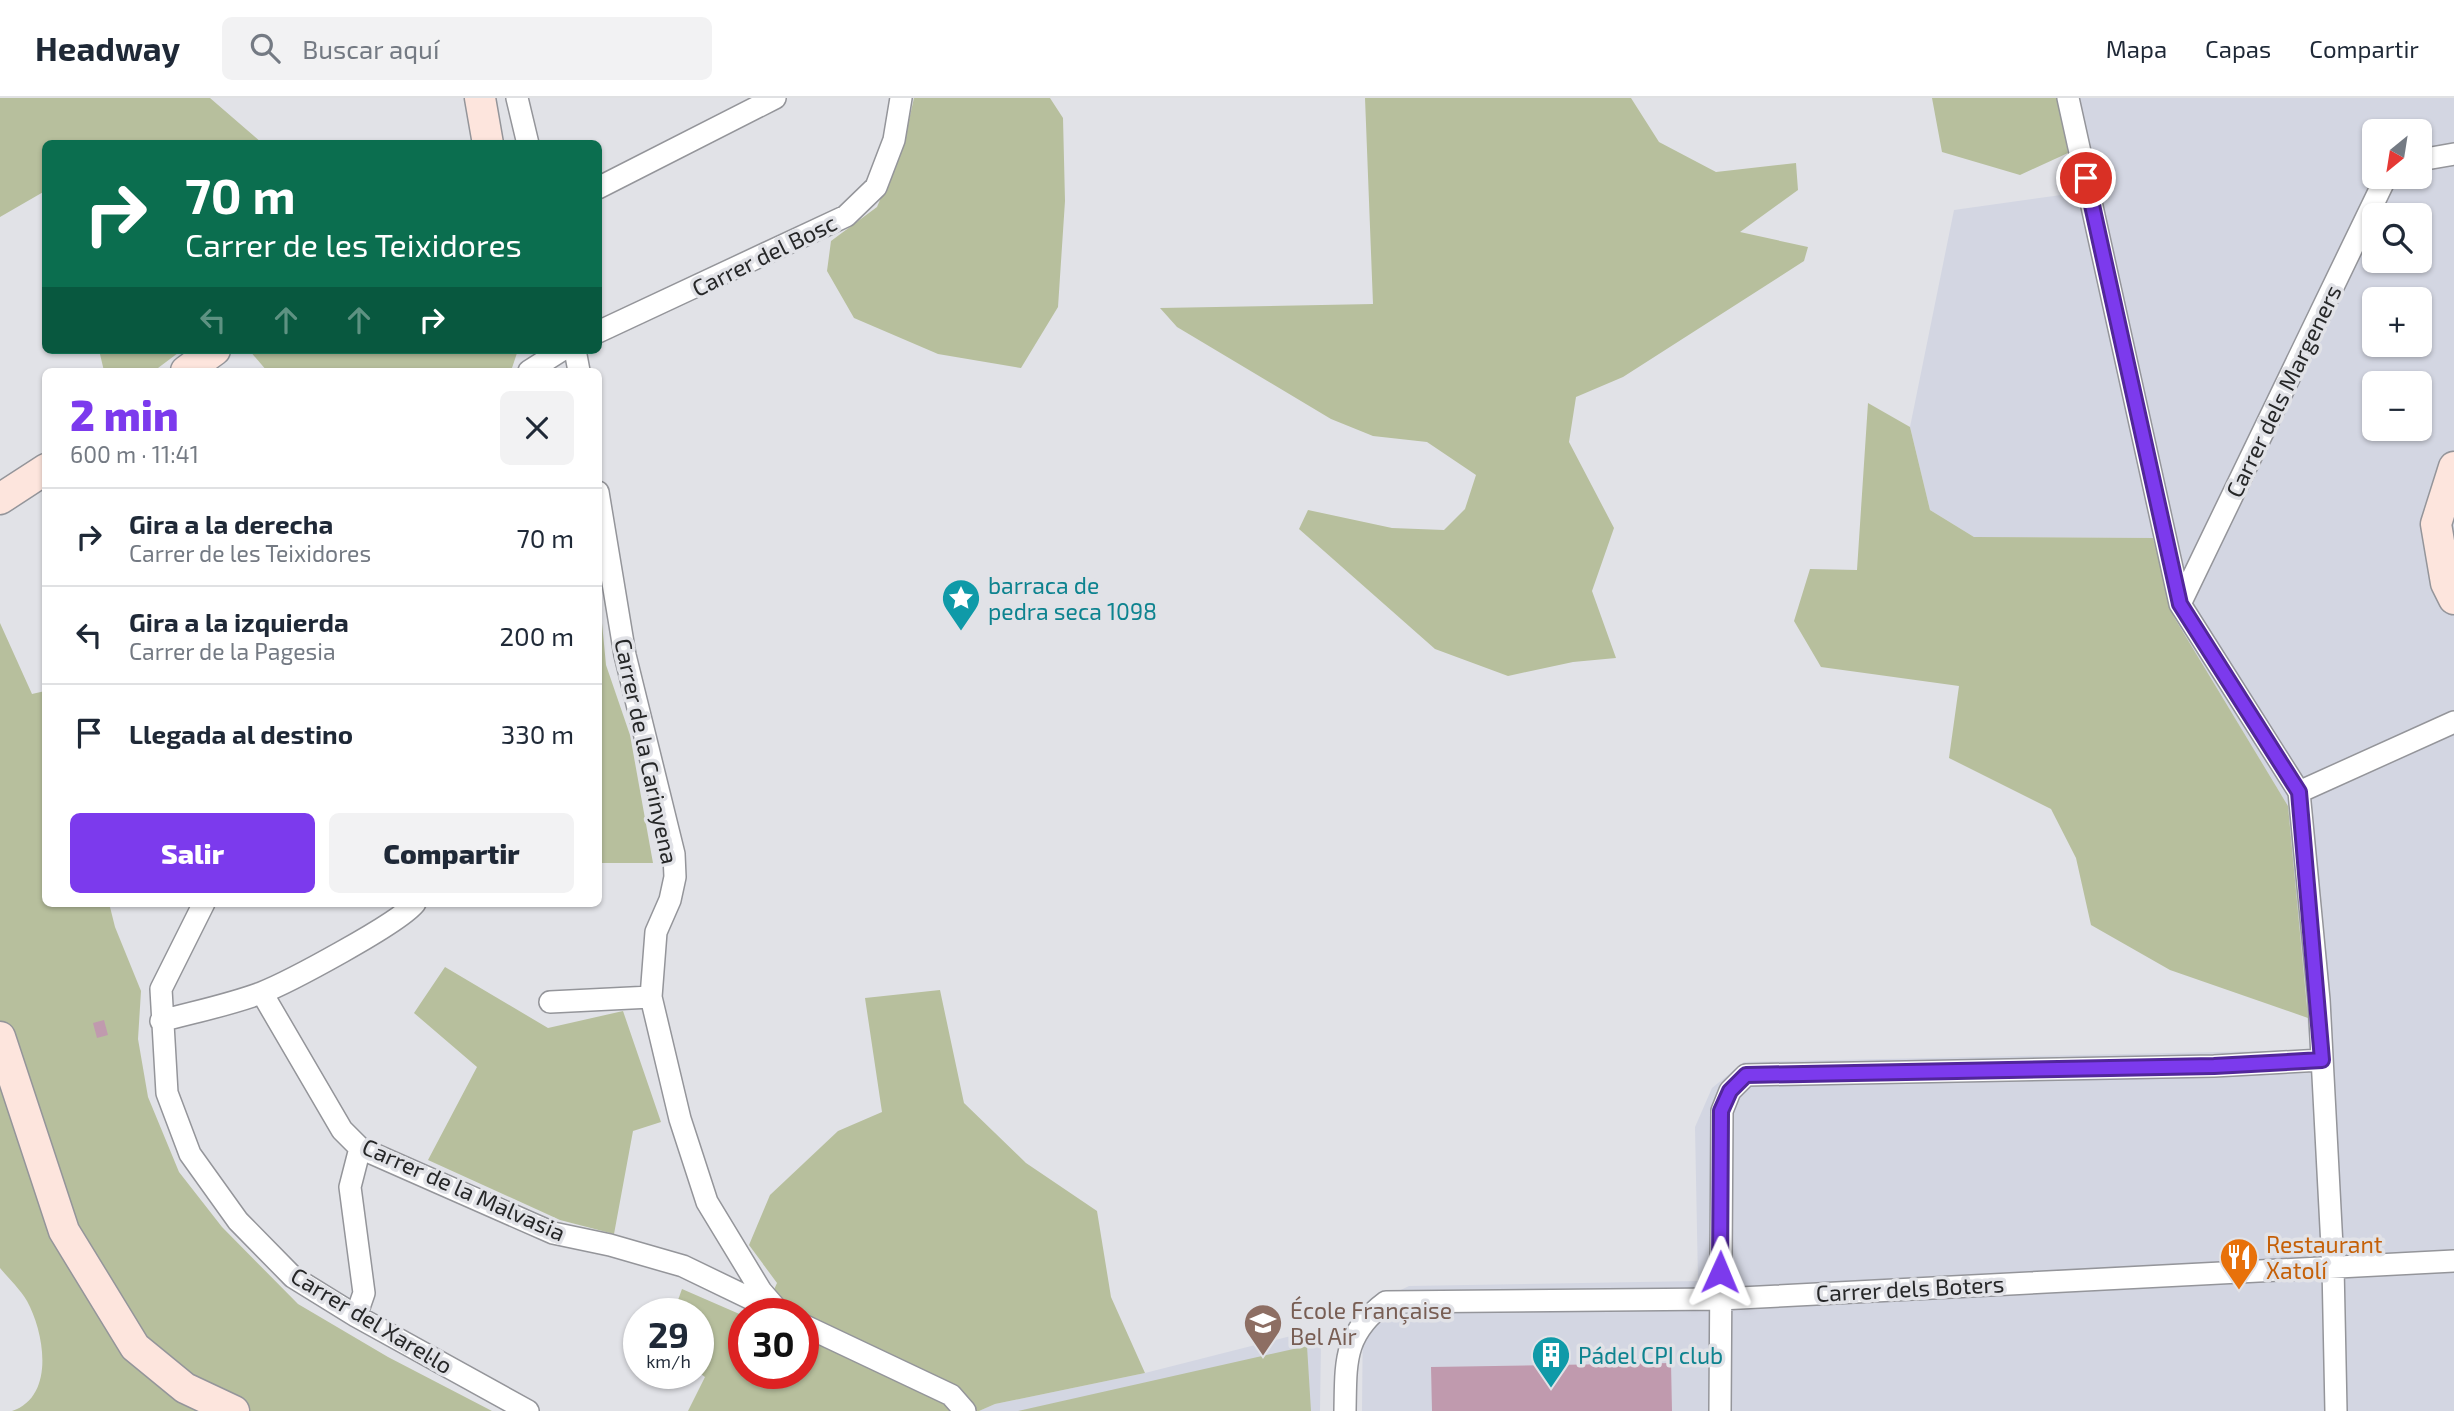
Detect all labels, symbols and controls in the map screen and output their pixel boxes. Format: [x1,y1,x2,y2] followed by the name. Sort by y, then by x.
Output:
[222,17,712,80] search box
[35,28,180,68] text: Headway
[246,29,284,67] icon: search
[302,33,439,64] text: Buscar aquí
[2106,34,2167,63] text: Mapa
[2205,34,2271,63] text: Capas
[2309,34,2419,63] text: Compartir
[2362,119,2432,189] north arrow
[2362,119,2432,441] map controls
[2056,148,2116,208] pin
[2067,159,2105,197] icon: arrive
[185,165,296,224] text: 70 m
[70,168,161,259] icon: right
[2362,203,2432,273] button: search
[687,208,841,302] street label: Carrer del Bosc
[185,225,522,263] text: Carrer de les Teixidores
[2219,280,2347,502] street label: Carrer dels Margeners
[2362,287,2432,357] button: +
[194,301,232,339] icon: left
[267,301,305,339] icon: ahead
[340,301,378,339] icon: ahead
[413,301,451,339] icon: right
[2362,371,2432,441] button: −
[70,389,179,439] text: 2 min
[500,391,574,465] button: close
[70,440,199,468] text: 600 m · 11:41
[129,508,333,539] text: Gira a la derecha
[70,518,108,556] icon: right
[516,522,574,553] text: 70 m
[129,539,371,567] text: Carrer de les Teixidores
[988,571,1157,625] place label: barraca de pedra seca 1098
[940,577,982,632] place icon: barraca de pedra seca 1098
[129,606,349,637] text: Gira a la izquierda
[70,616,108,654] icon: left
[499,620,574,651] text: 200 m
[609,636,685,866] street label: Carrer de la Carinyena
[129,637,336,665] text: Carrer de la Pagesia
[70,714,108,752] icon: arrive
[129,718,353,749] text: Llegada al destino
[501,718,574,749] text: 330 m
[70,813,315,893] button: Salir
[329,813,574,893] button: Compartir
[358,1132,570,1246] street label: Carrer de la Malvasia
[2266,1230,2383,1284] place label: Restaurant Xatolí
[1683,1235,1757,1309] position arrow
[2218,1236,2260,1291] restaurant icon: Restaurant Xatolí
[286,1261,458,1379] street label: Carrer del Xarel·lo
[1815,1269,2005,1307] street label: Carrer dels Boters
[1290,1296,1452,1350] place label: École Française Bel Air
[728,1298,819,1389] speed limit sign: 30
[1242,1302,1284,1357] school or university icon: École Française Bel Air
[648,1313,689,1355] text: 29
[1530,1334,1572,1389] building icon: Pádel CPI club
[1578,1341,1723,1369] place label: Pádel CPI club
[646,1350,691,1372] text: km/h

